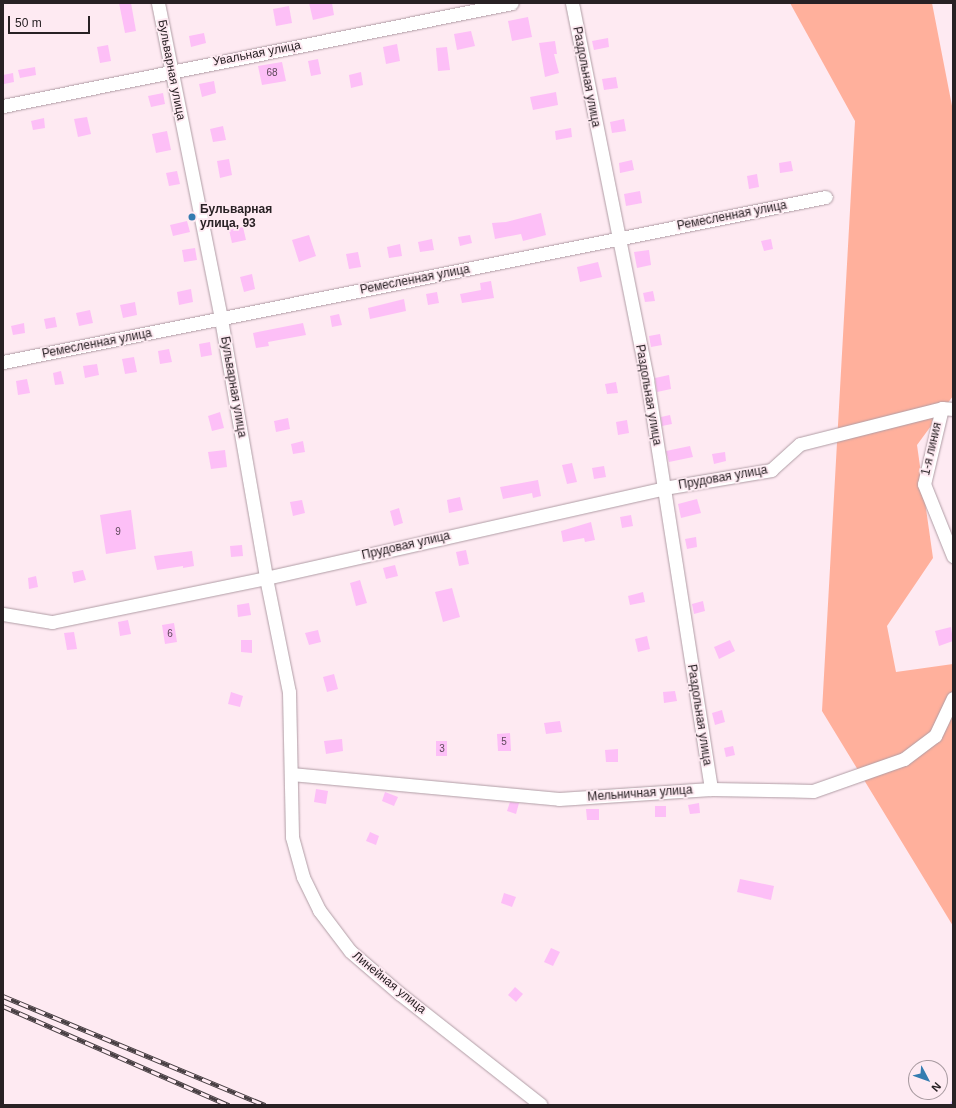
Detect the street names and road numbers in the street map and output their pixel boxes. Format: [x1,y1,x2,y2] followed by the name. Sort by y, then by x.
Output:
[154,18,188,122] street label: Бульварная улица
[569,25,603,129] street label: Раздольная улица
[212,38,302,70] street label: Увальная улица
[676,198,788,234] street label: Ремесленная улица
[359,262,471,298] street label: Ремесленная улица
[41,326,153,362] street label: Ремесленная улица
[217,335,249,439] street label: Бульварная улица
[632,343,664,447] street label: Раздольная улица
[919,421,945,477] street label: 1-я линия
[677,463,769,493] street label: Прудовая улица
[360,529,452,563] street label: Прудовая улица
[684,663,714,767] street label: Раздольная улица
[587,783,693,805] street label: Мельничная улица
[349,949,429,1017] street label: Линейная улица

